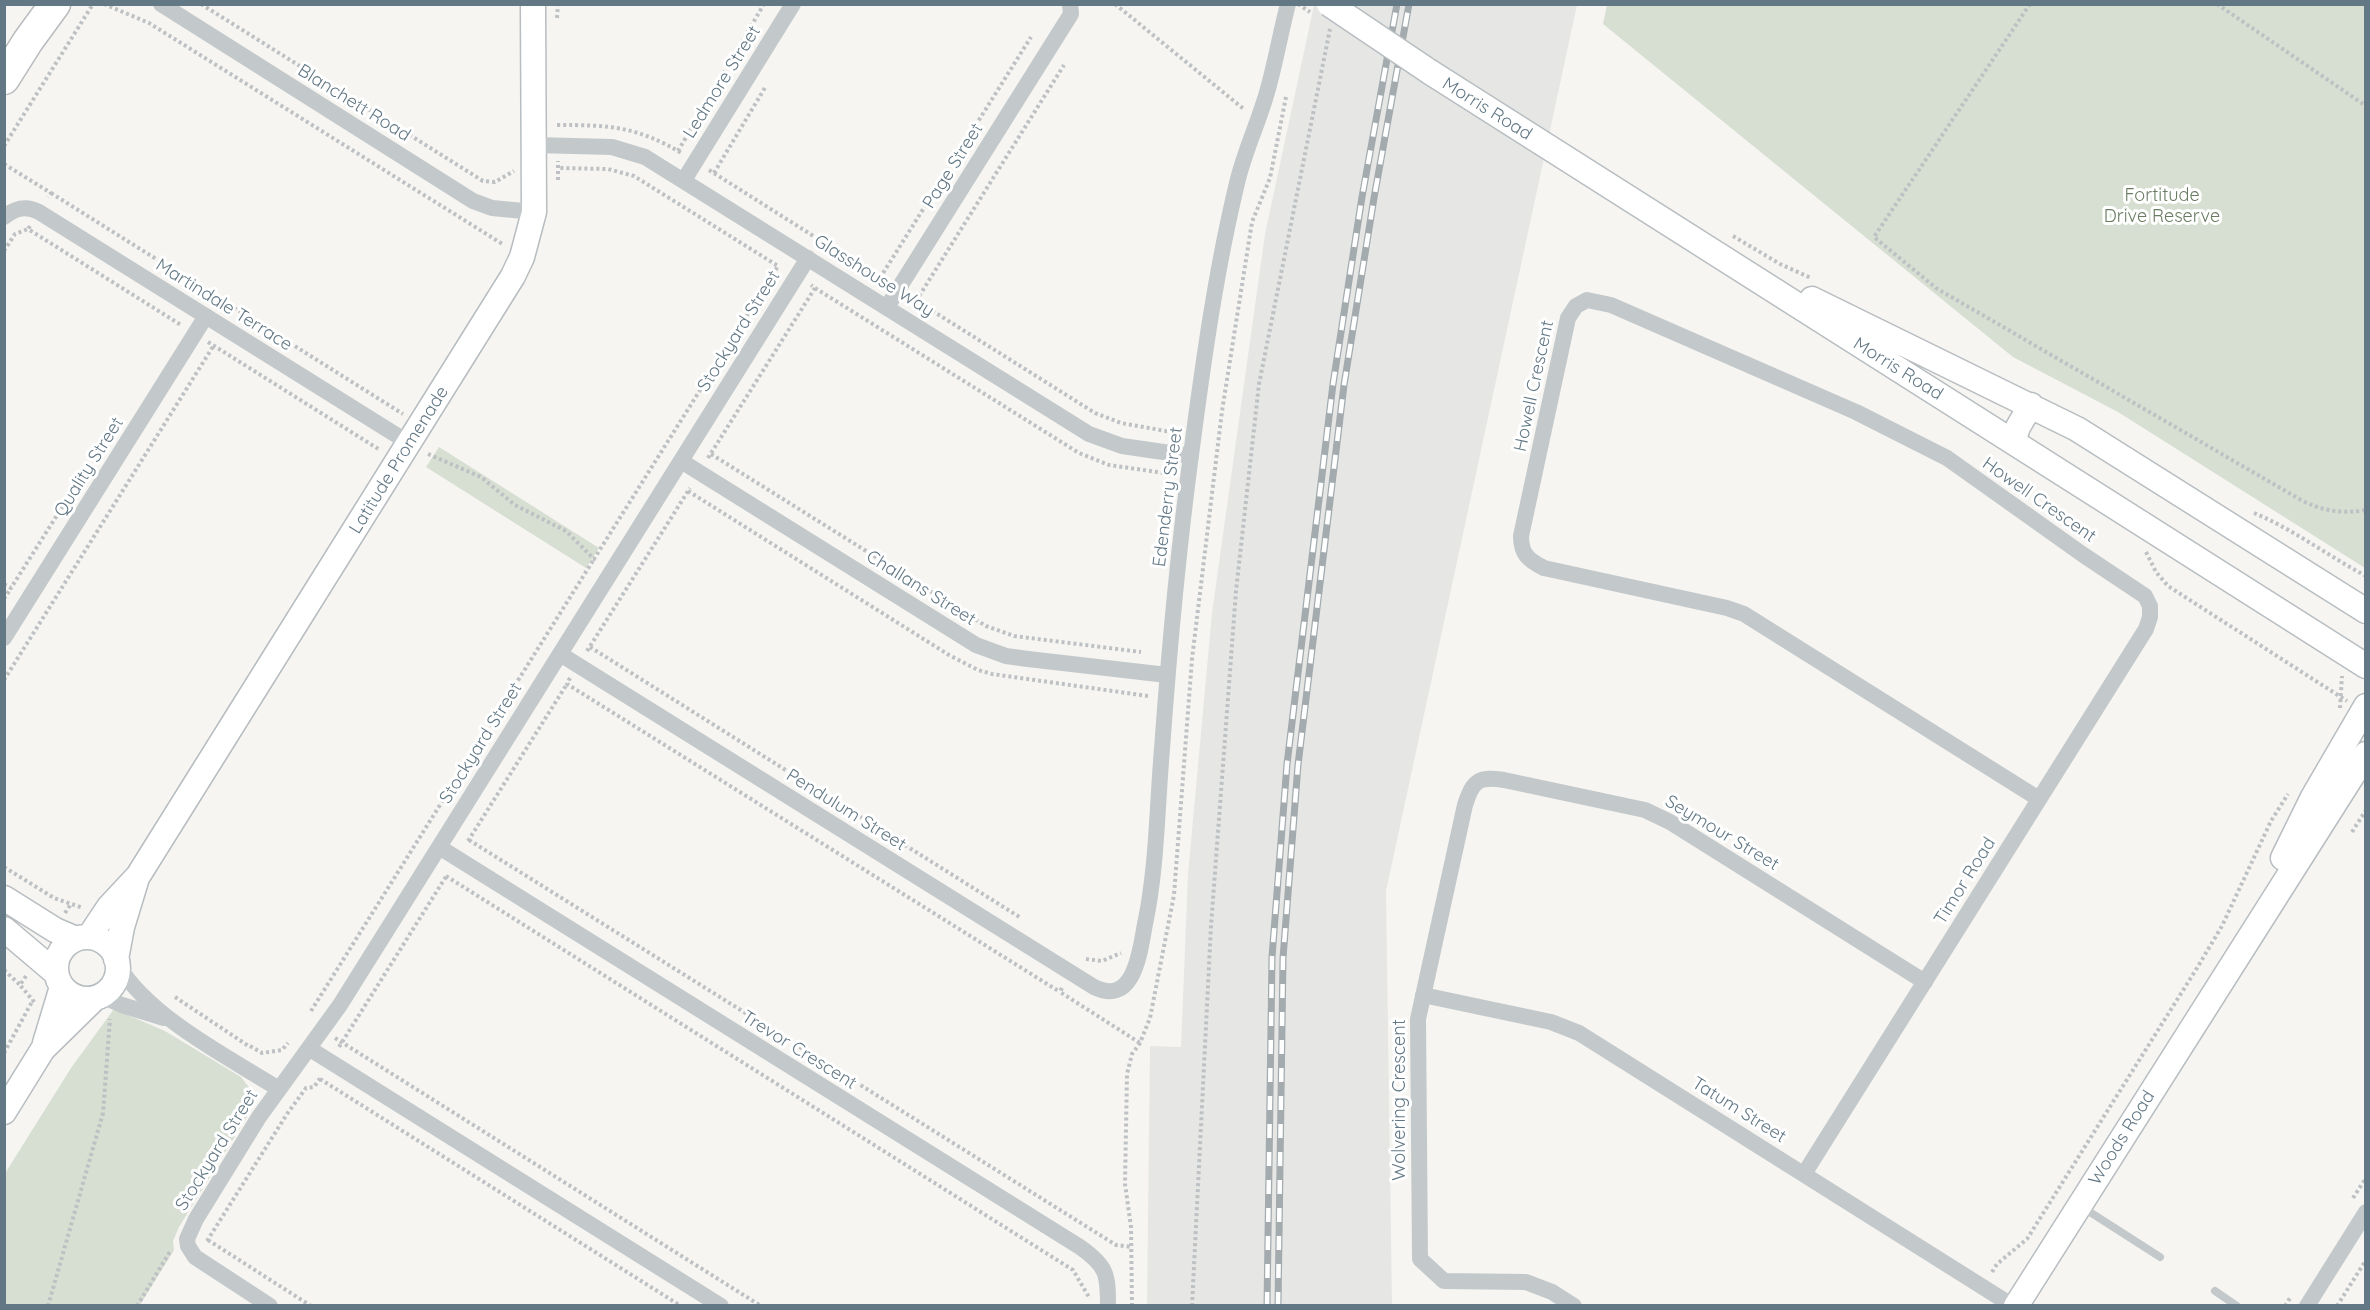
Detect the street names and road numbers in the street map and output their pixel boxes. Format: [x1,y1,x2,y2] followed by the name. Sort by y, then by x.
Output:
[679,22,765,142] street label: Ledmore Street
[294,60,414,146] street label: Blanchett Road
[1438,73,1536,145] street label: Morris Road
[918,119,988,213] street label: Page Street
[810,230,938,322] street label: Glasshouse Way
[152,254,296,356] street label: Martindale Terrace
[693,266,785,396] street label: Stockyard Street
[1510,318,1558,454] street label: Howell Crescent
[1849,333,1947,405] street label: Morris Road
[345,382,453,538] street label: Latitude Promenade
[50,413,128,521] street label: Quality Street
[1149,426,1187,568] street label: Edenderry Street
[1978,453,2100,547] street label: Howell Crescent
[862,546,980,630] street label: Challans Street
[435,678,527,808] street label: Stockyard Street
[782,764,910,856] street label: Pendulum Street
[1661,791,1783,875] street label: Seymour Street
[1930,834,2000,928] street label: Timor Road
[738,1006,860,1094] street label: Trevor Crescent
[1389,1019,1411,1181] street label: Wolvering Crescent
[1688,1073,1790,1147] street label: Tatum Street
[171,1085,263,1215] street label: Stockyard Street
[2084,1087,2160,1189] street label: Woods Road

